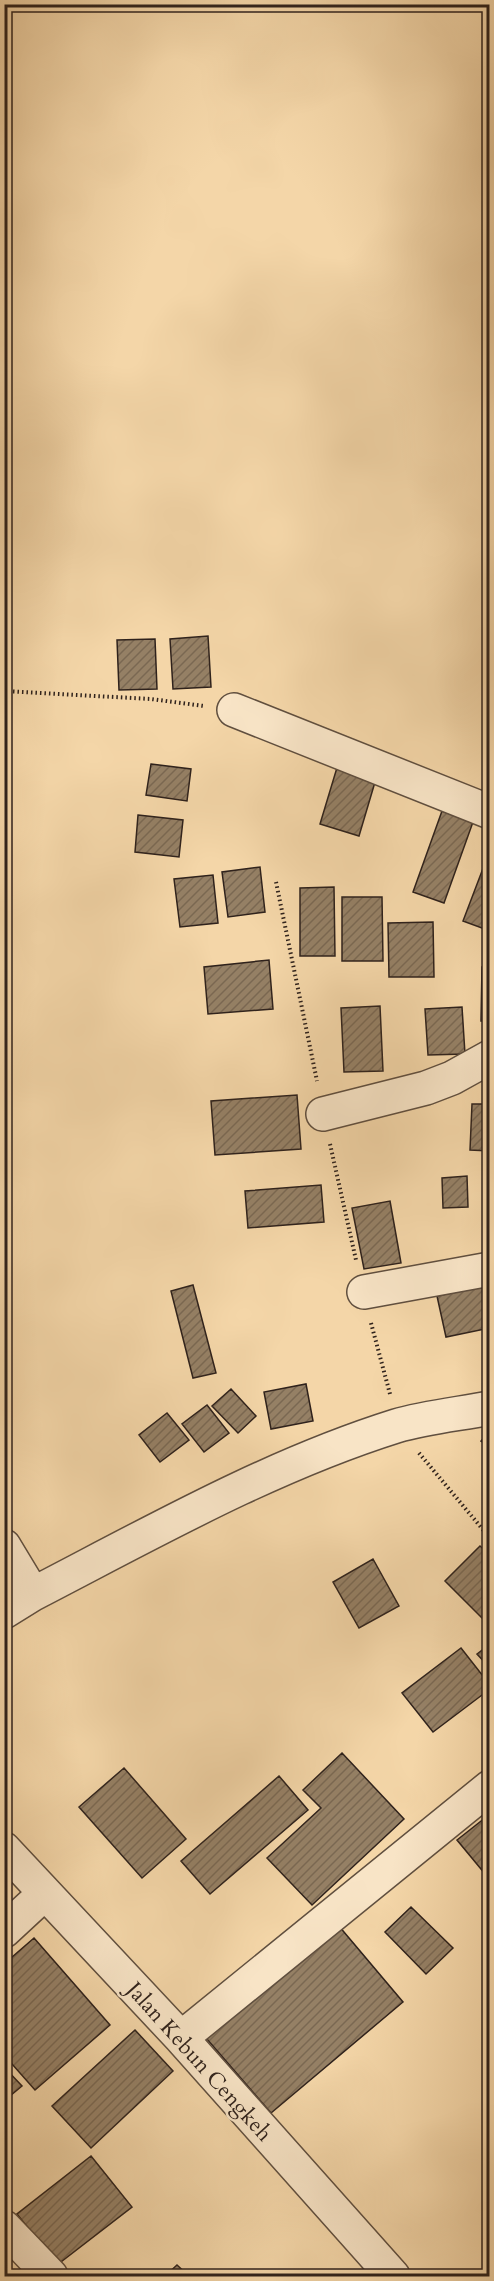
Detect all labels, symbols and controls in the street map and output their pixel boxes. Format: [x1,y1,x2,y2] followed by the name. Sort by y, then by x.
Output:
[118,1973,279,2148] street label: Jalan Kebun Cengkeh

